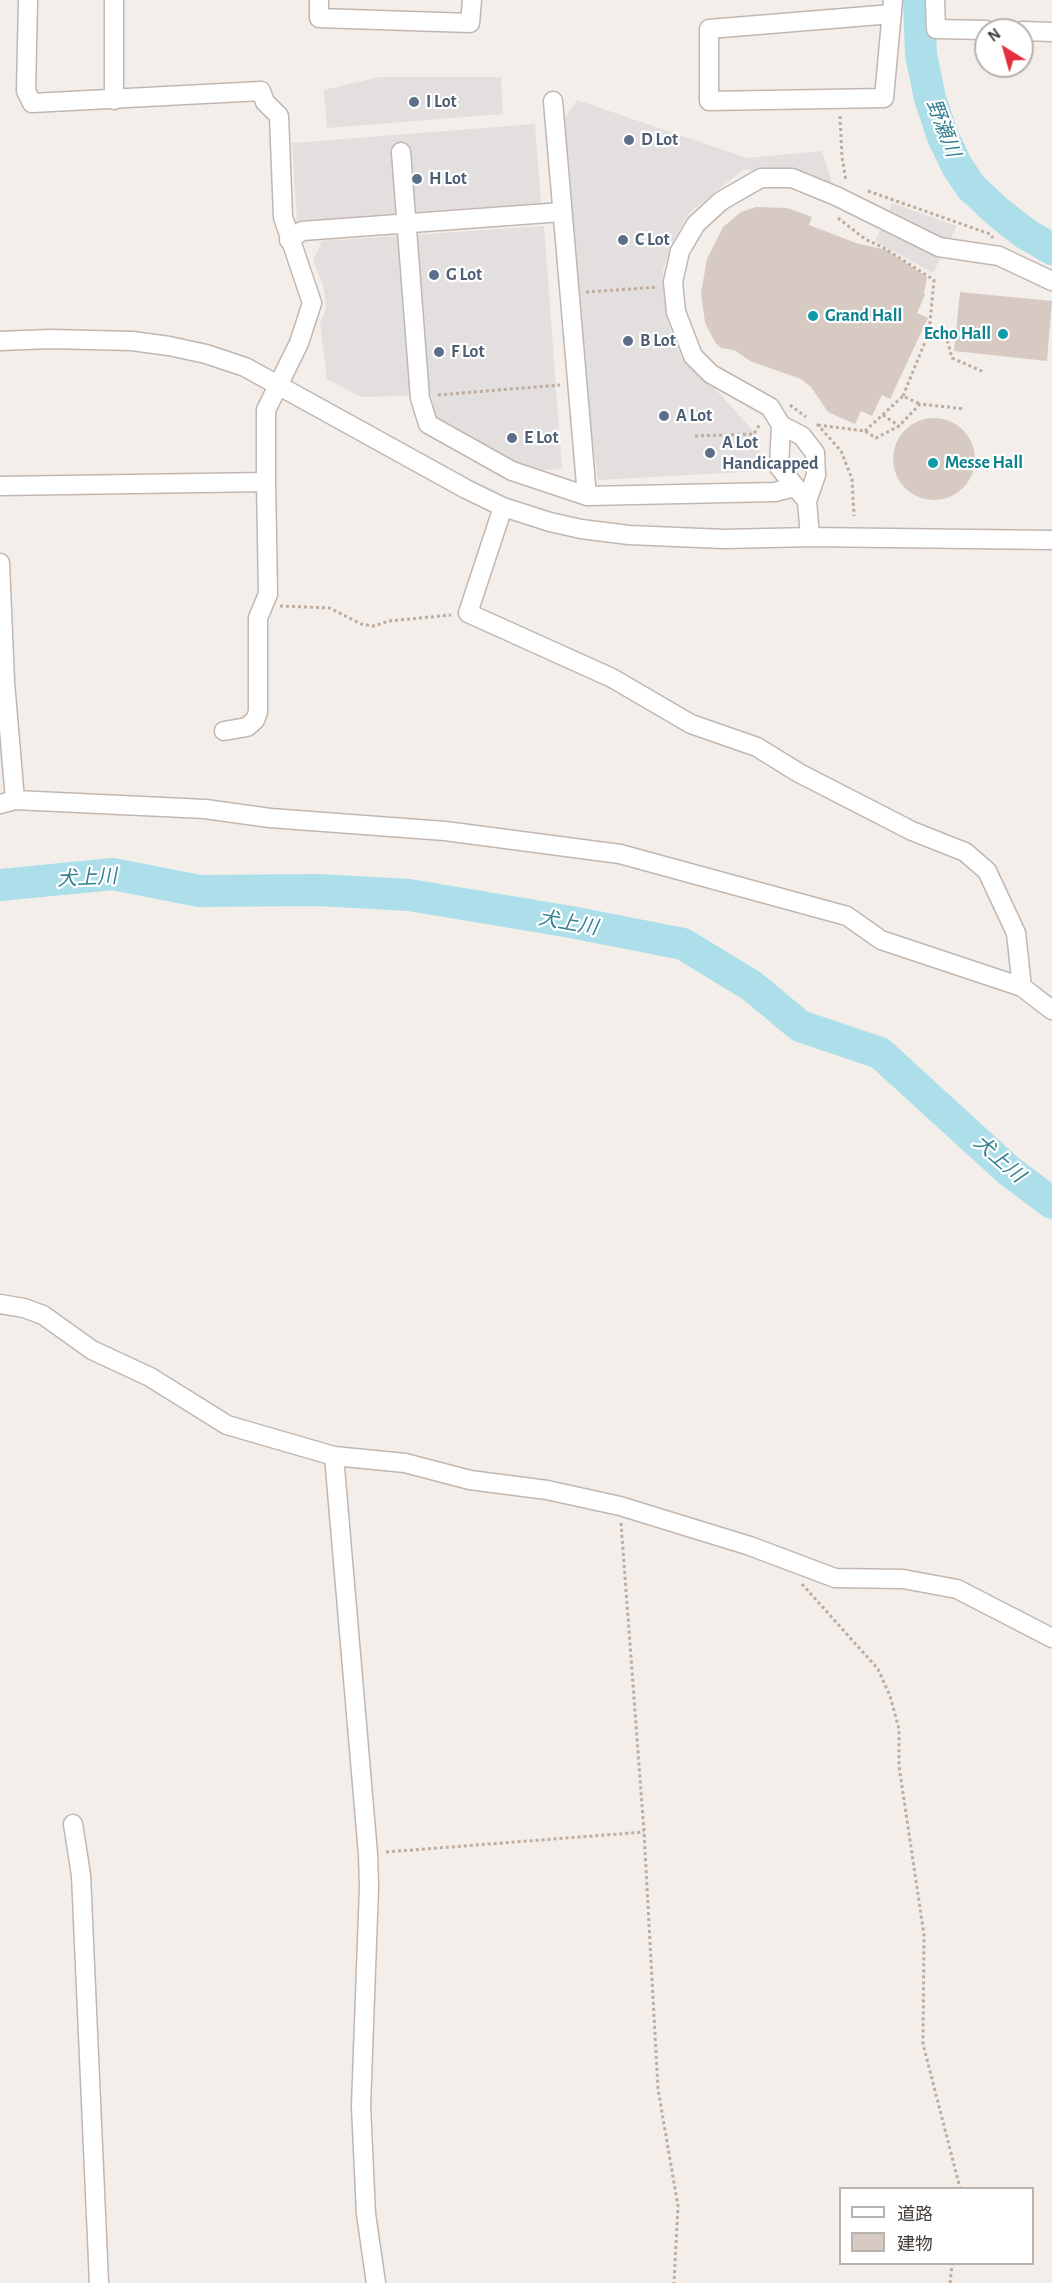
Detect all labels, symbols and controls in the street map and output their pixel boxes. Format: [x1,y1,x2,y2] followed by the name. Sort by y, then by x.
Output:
[974,18,1034,78] north arrow
[985,25,1004,45] text: N
[426,91,457,113] place label: I Lot
[407,95,421,109] marker: I Lot
[921,96,965,160] water label: 野瀬川
[641,129,678,151] place label: D Lot
[622,133,636,147] marker: D Lot
[429,168,467,190] place label: H Lot
[410,172,424,186] marker: H Lot
[635,229,670,251] place label: C Lot
[616,233,630,247] marker: C Lot
[446,264,482,286] place label: G Lot
[427,268,441,282] marker: G Lot
[825,305,902,327] place label: Grand Hall
[806,309,820,323] marker: Grand Hall
[924,323,991,345] place label: Echo Hall
[996,327,1010,341] marker: Echo Hall
[640,330,676,352] place label: B Lot
[621,334,635,348] marker: B Lot
[451,341,485,363] place label: F Lot
[432,345,446,359] marker: F Lot
[676,405,712,427] place label: A Lot
[657,409,671,423] marker: A Lot
[524,427,559,449] place label: E Lot
[505,431,519,445] marker: E Lot
[722,432,818,474] place label: A Lot Handicapped
[703,446,717,460] marker: A Lot Handicapped
[945,452,1023,474] place label: Messe Hall
[926,456,940,470] marker: Messe Hall
[56,864,118,892] water label: 犬上川
[536,906,600,940] water label: 犬上川
[968,1130,1030,1188] water label: 犬上川
[839,2187,1034,2265] legend
[897,2206,933,2224] text: 道路
[897,2236,933,2254] text: 建物

